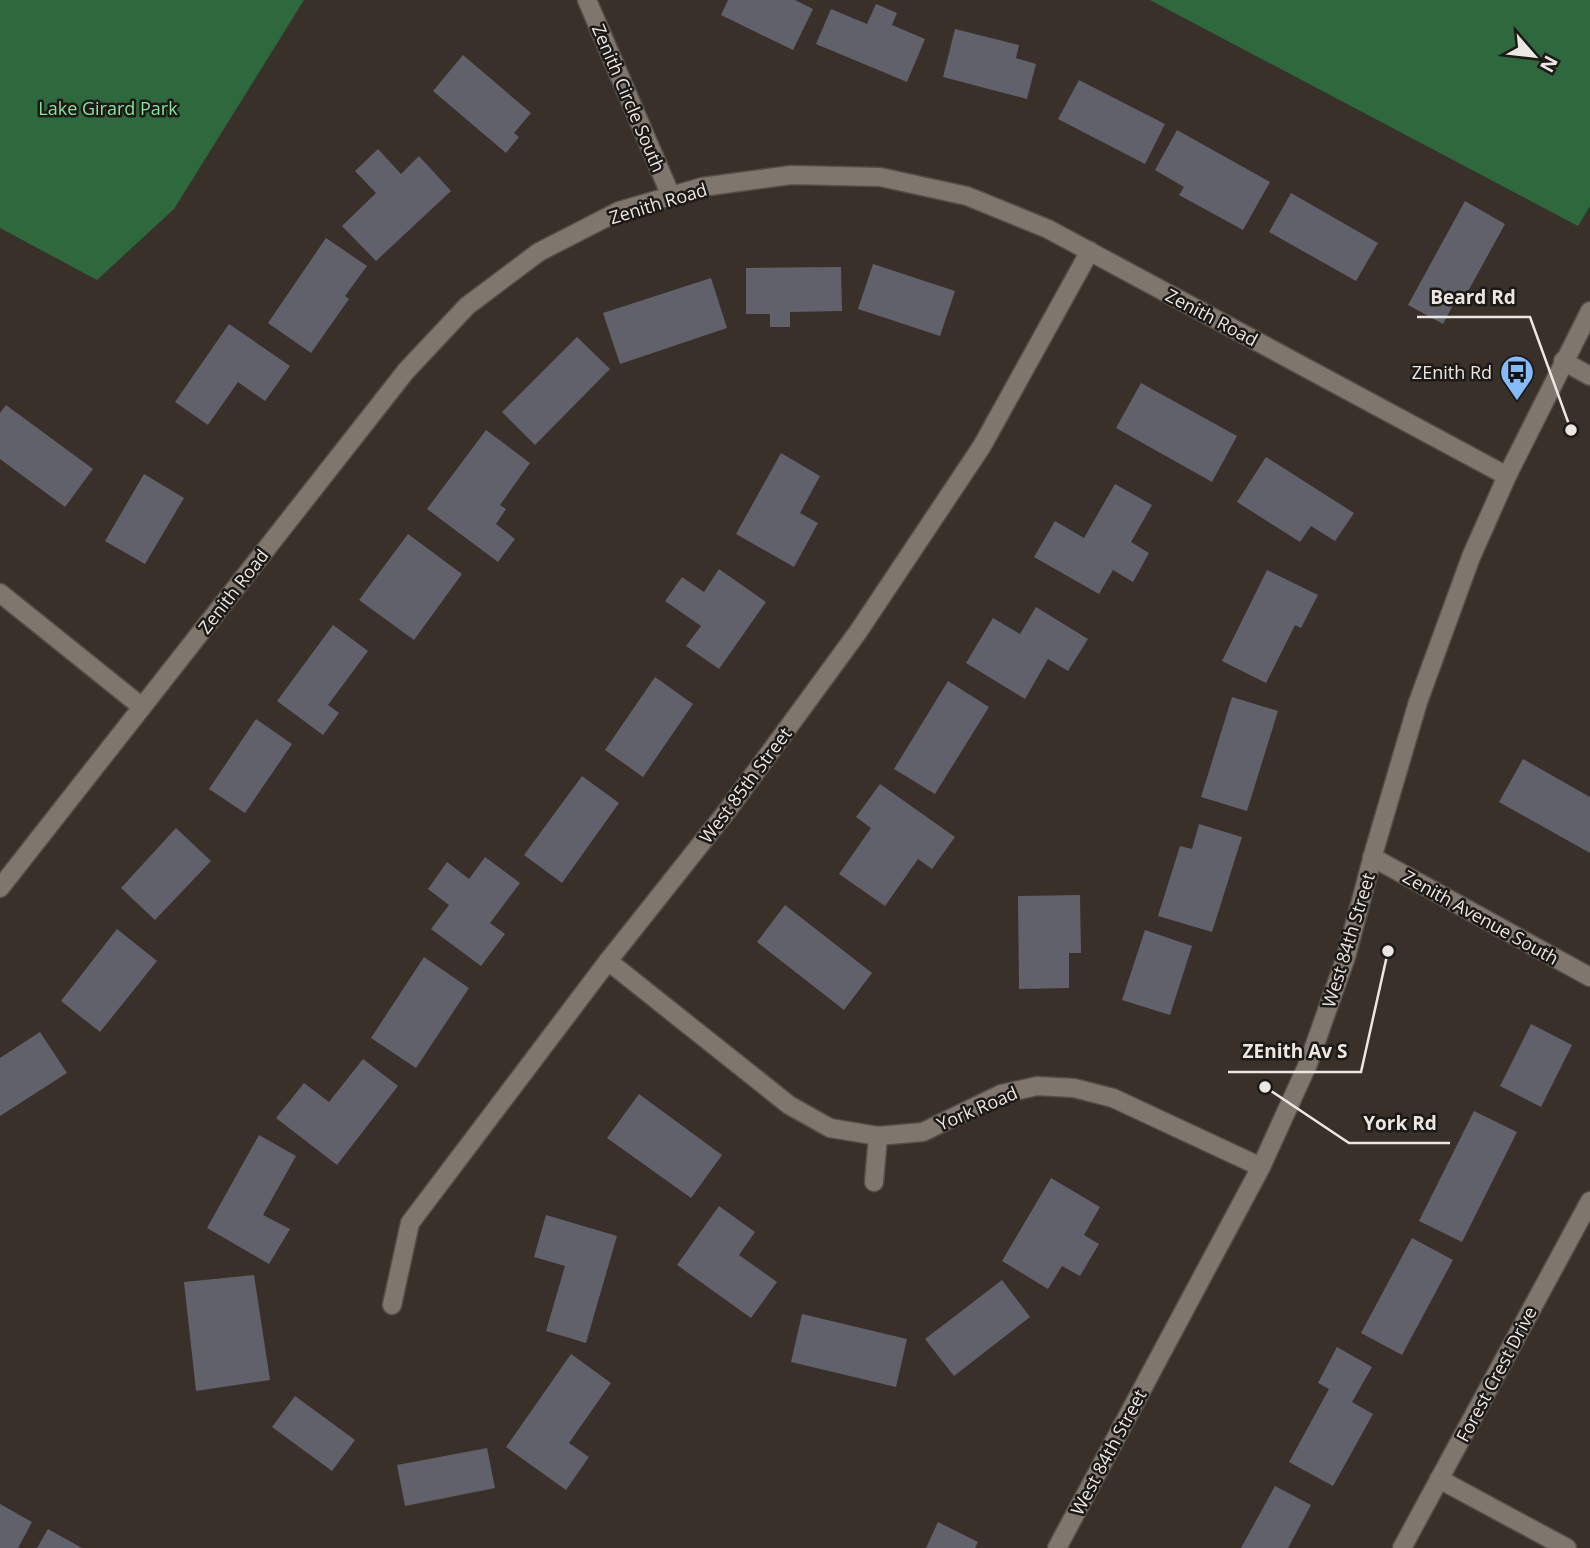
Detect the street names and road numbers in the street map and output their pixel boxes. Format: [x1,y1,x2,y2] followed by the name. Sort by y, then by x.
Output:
[587,20,671,176] street label: Zenith Circle South
[606,177,710,229] street label: Zenith Road
[1162,283,1262,351] street label: Zenith Road
[192,544,274,638] street label: Zenith Road
[693,722,797,848] street label: West 85th Street
[1399,864,1563,970] street label: Zenith Avenue South
[1316,870,1380,1010] street label: West 84th Street
[933,1080,1021,1136] street label: York Road
[1450,1302,1542,1446] street label: Forest Crest Drive
[1065,1385,1151,1519] street label: West 84th Street

